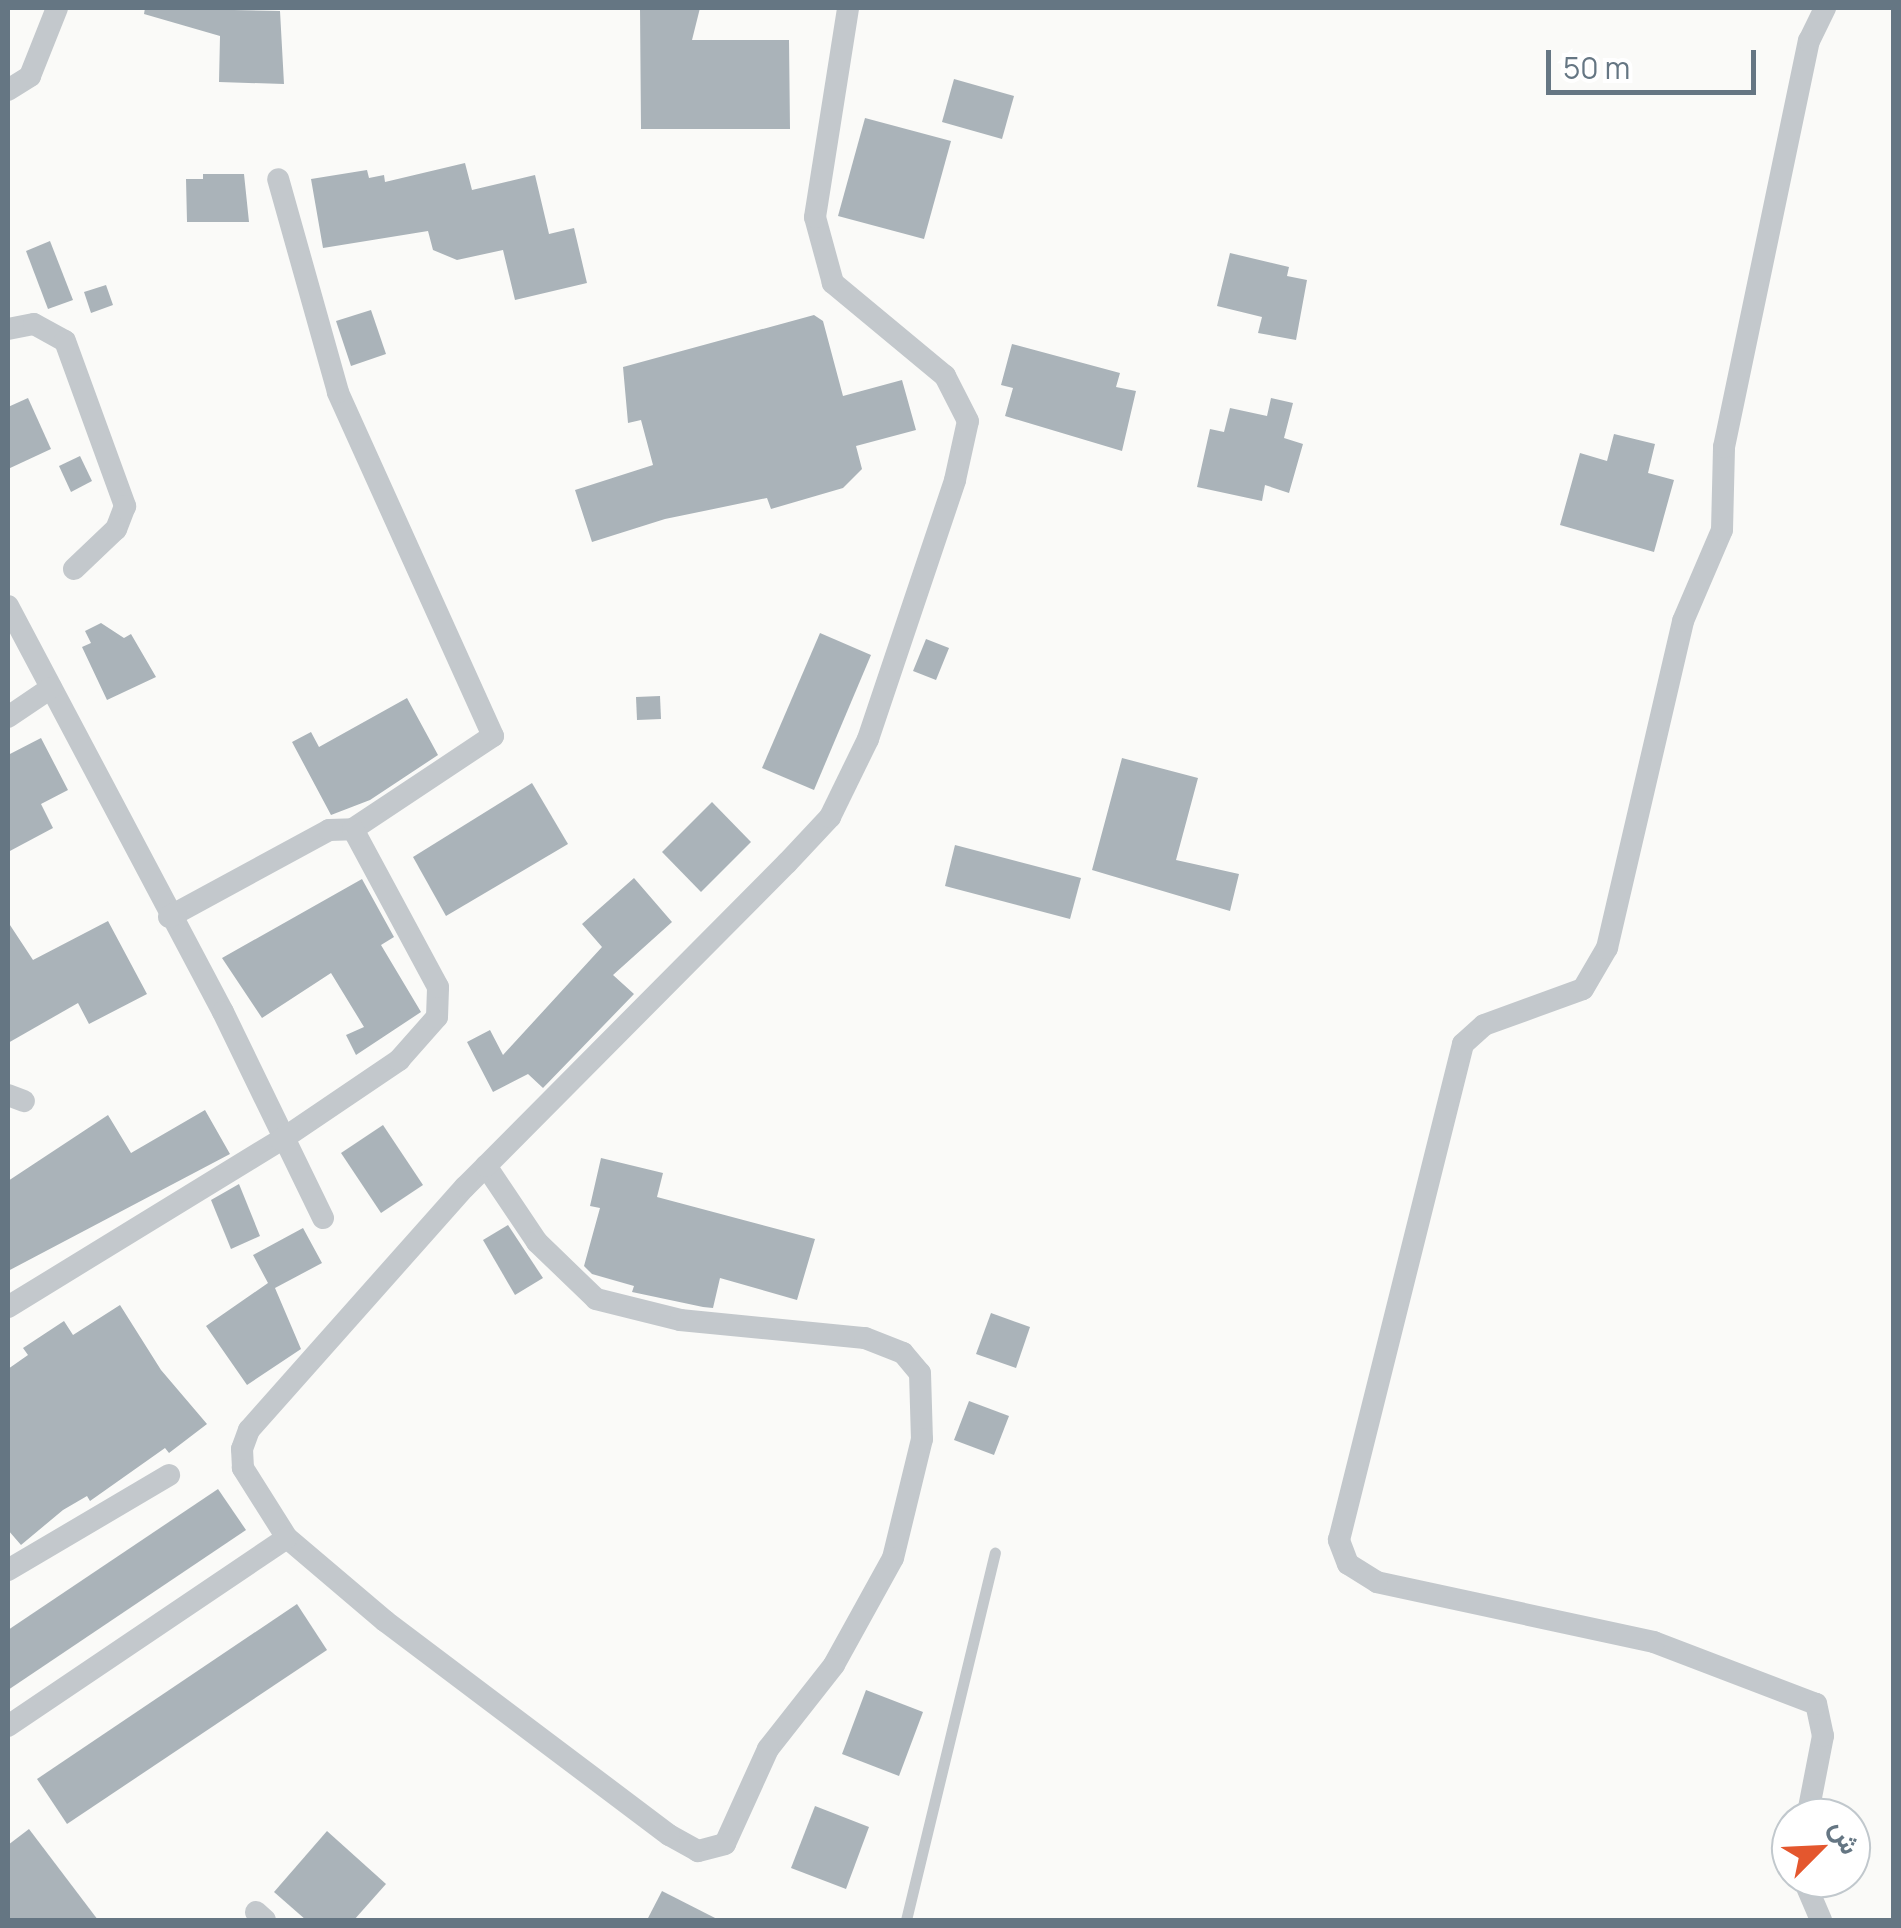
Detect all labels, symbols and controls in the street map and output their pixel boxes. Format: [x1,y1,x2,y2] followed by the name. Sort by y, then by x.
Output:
[1551,30,1761,92] scale bar
[1563,47,1630,88] text: 50 m
[1771,1798,1871,1898] north arrow
[1822,1814,1871,1860] text: ش

